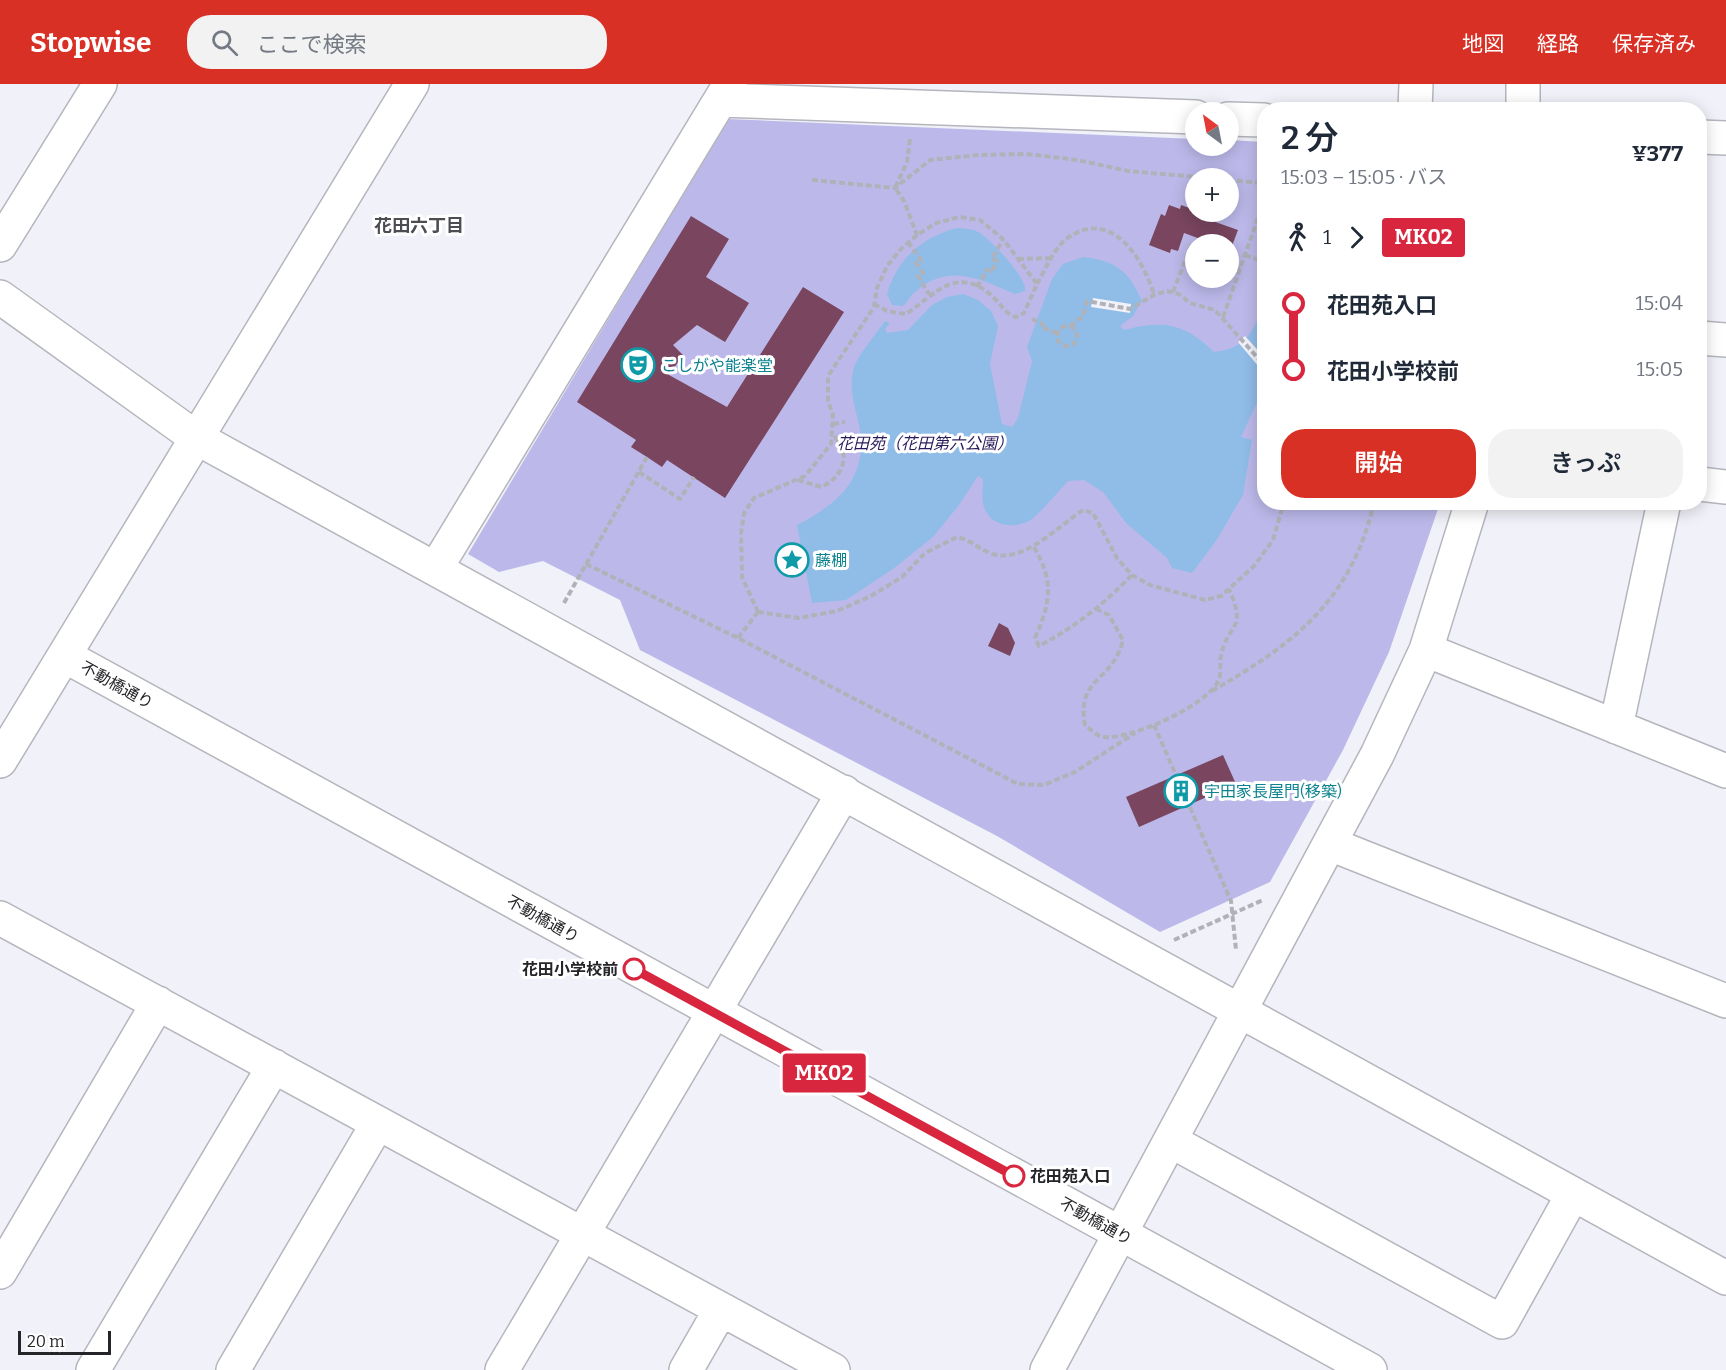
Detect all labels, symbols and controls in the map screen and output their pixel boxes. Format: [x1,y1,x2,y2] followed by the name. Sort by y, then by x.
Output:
[187,15,607,69] search box
[30,26,151,59] text: Stopwise
[208,26,241,59] icon: search
[256,31,366,58] text: ここで検索
[1462,31,1504,57] text: 地図
[1537,31,1579,57] text: 経路
[1612,31,1696,57] text: 保存済み
[1185,102,1239,156] north arrow
[1185,102,1239,288] map controls
[1281,118,1339,158] text: 2 分
[1632,140,1683,167] text: ¥377
[1281,165,1447,189] text: 15:03 – 15:05 · バス
[1185,168,1239,222] button: +
[374,215,464,237] district label: 花田六丁目
[1281,221,1314,254] icon: walk
[1340,221,1373,254] icon: forward
[1394,224,1453,250] text: MK02
[1323,225,1331,249] text: 1
[1185,234,1239,288] button: −
[1635,291,1683,315] text: 15:04
[1327,292,1437,319] text: 花田苑入口
[620,347,656,383] theatre icon: こしがや能楽堂
[661,356,773,375] place label: こしがや能楽堂
[1636,357,1683,381] text: 15:05
[1327,358,1459,385] text: 花田小学校前
[1281,429,1476,498] button: 開始
[1488,429,1683,498] button: きっぷ
[837,434,1013,453] park label: 花田苑（花田第六公園）
[774,542,810,578] place icon: 藤棚
[815,551,847,570] place label: 藤棚
[77,657,157,713] street label: 不動橋通り
[1163,773,1199,809] building icon: 宇田家長屋門(移築)
[1204,782,1342,801] place label: 宇田家長屋門(移築)
[503,891,583,947] street label: 不動橋通り
[623,958,645,980] marker: 花田小学校前
[522,960,618,979] place label: 花田小学校前
[782,1054,866,1092] line badge: MK02
[795,1060,853,1086] text: MK02
[1003,1165,1025,1187] marker: 花田苑入口
[1030,1167,1110,1186] place label: 花田苑入口
[1056,1193,1136,1249] street label: 不動橋通り
[18,1328,111,1356] scale bar
[27,1332,64,1351] text: 20 m

